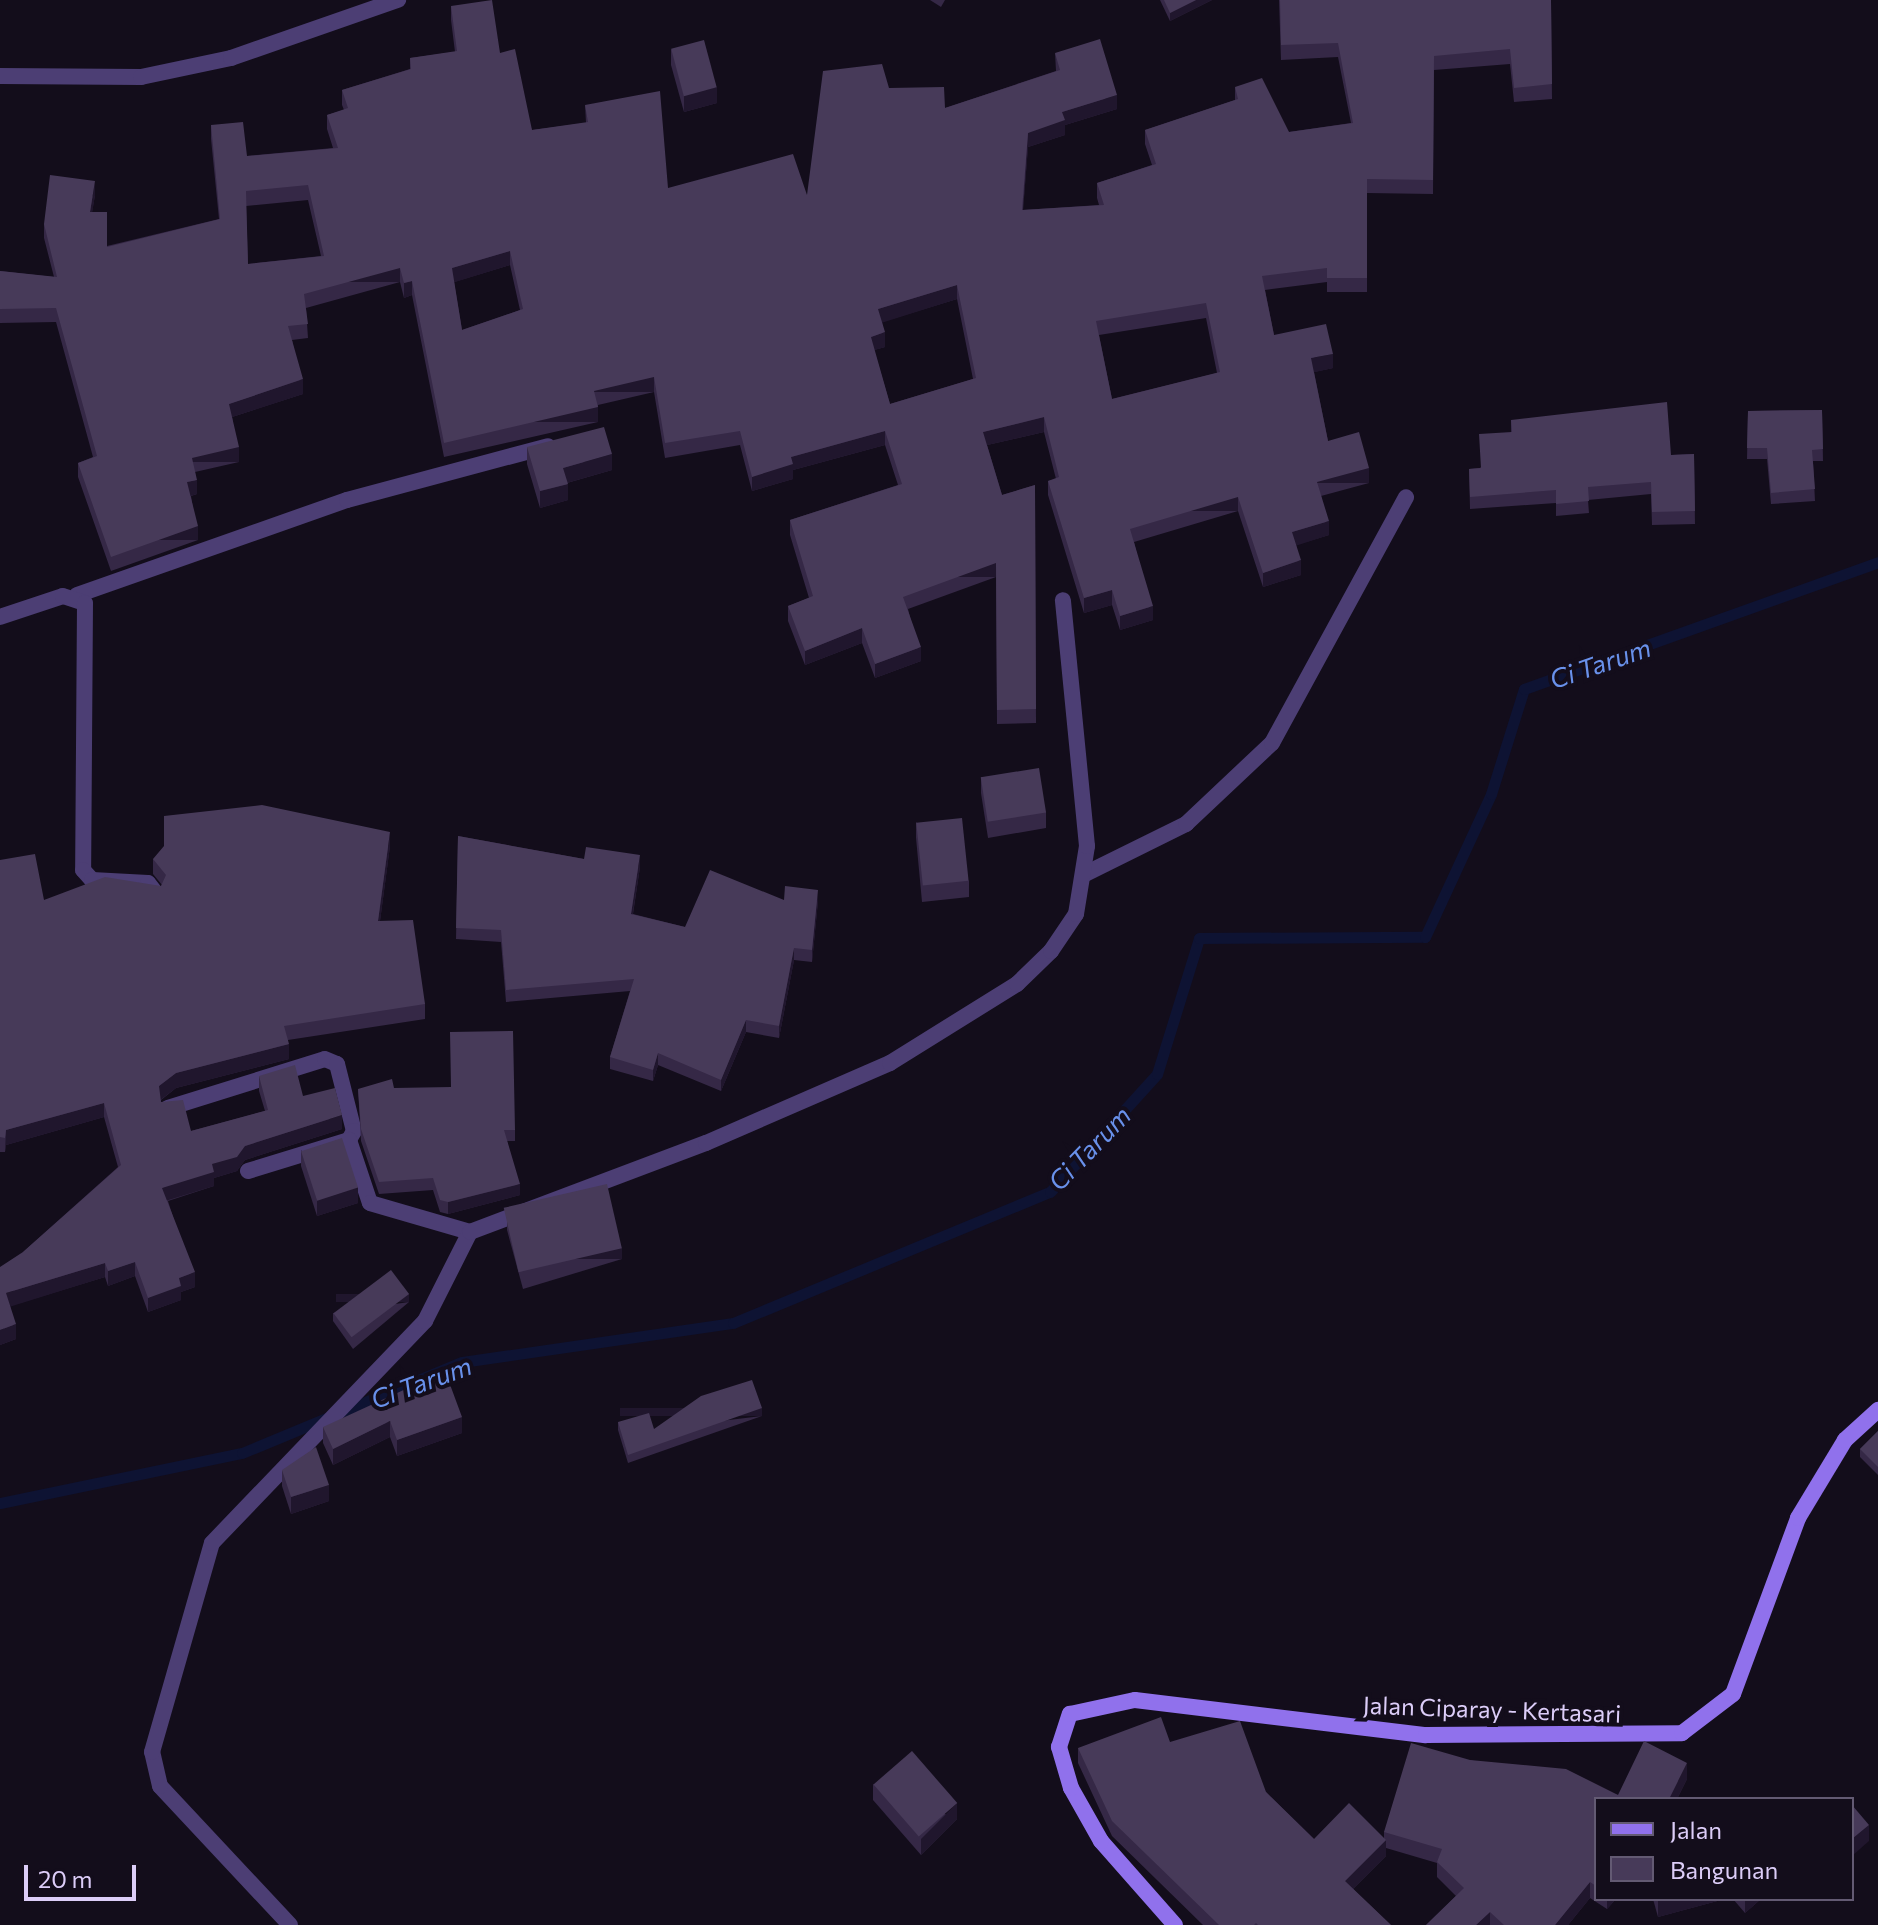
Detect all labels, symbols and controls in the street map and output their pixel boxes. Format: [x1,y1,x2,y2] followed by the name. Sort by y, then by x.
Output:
[1545,631,1655,695] water label: Ci Tarum
[1041,1099,1137,1197] water label: Ci Tarum
[366,1349,476,1415] water label: Ci Tarum
[1362,1690,1622,1728] street label: Jalan Ciparay - Kertasari
[1594,1797,1854,1901] legend
[1670,1815,1722,1844] text: Jalan
[28,1849,140,1899] scale bar
[1670,1855,1778,1884] text: Bangunan
[38,1864,92,1893] text: 20 m

